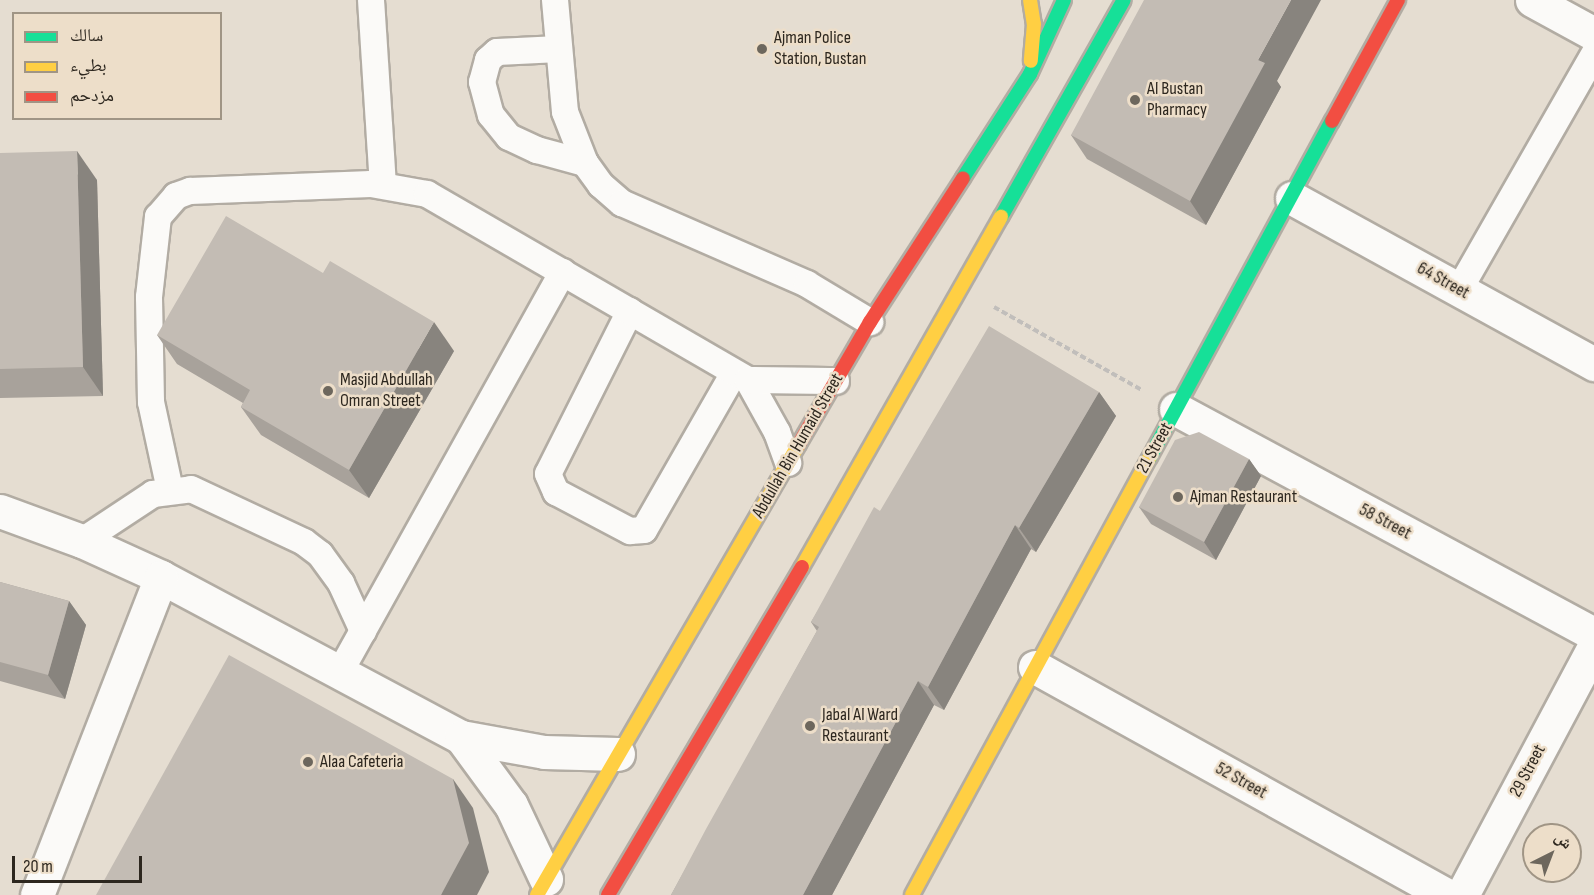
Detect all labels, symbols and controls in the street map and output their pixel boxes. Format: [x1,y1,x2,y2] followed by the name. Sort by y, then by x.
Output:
[12,12,222,120] legend
[70,25,103,46] text: سالك
[774,28,866,70] place label: Ajman Police Station, Bustan
[755,42,769,56] marker: Ajman Police Station, Bustan
[70,55,107,76] text: بطيء
[1147,79,1207,122] place label: Al Bustan Pharmacy
[70,85,114,106] text: مزدحم
[1128,93,1142,107] marker: Al Bustan Pharmacy
[1413,258,1473,304] street label: 64 Street
[340,370,433,412] place label: Masjid Abdullah Omran Street
[748,370,848,522] street label: Abdullah Bin Humaid Street
[321,384,335,398] marker: Masjid Abdullah Omran Street
[1132,419,1178,477] street label: 21 Street
[1190,486,1297,508] place label: Ajman Restaurant
[1171,490,1185,504] marker: Ajman Restaurant
[1355,499,1415,545] street label: 58 Street
[822,705,898,748] place label: Jabal Al Ward Restaurant
[803,719,817,733] marker: Jabal Al Ward Restaurant
[1505,741,1551,801] street label: 29 Street
[320,751,403,773] place label: Alaa Cafeteria
[301,755,315,769] marker: Alaa Cafeteria
[1212,758,1270,804] street label: 52 Street
[1522,823,1582,883] north arrow
[1550,828,1576,853] text: ش
[15,844,146,882] scale bar
[23,856,53,877] text: 20 m

